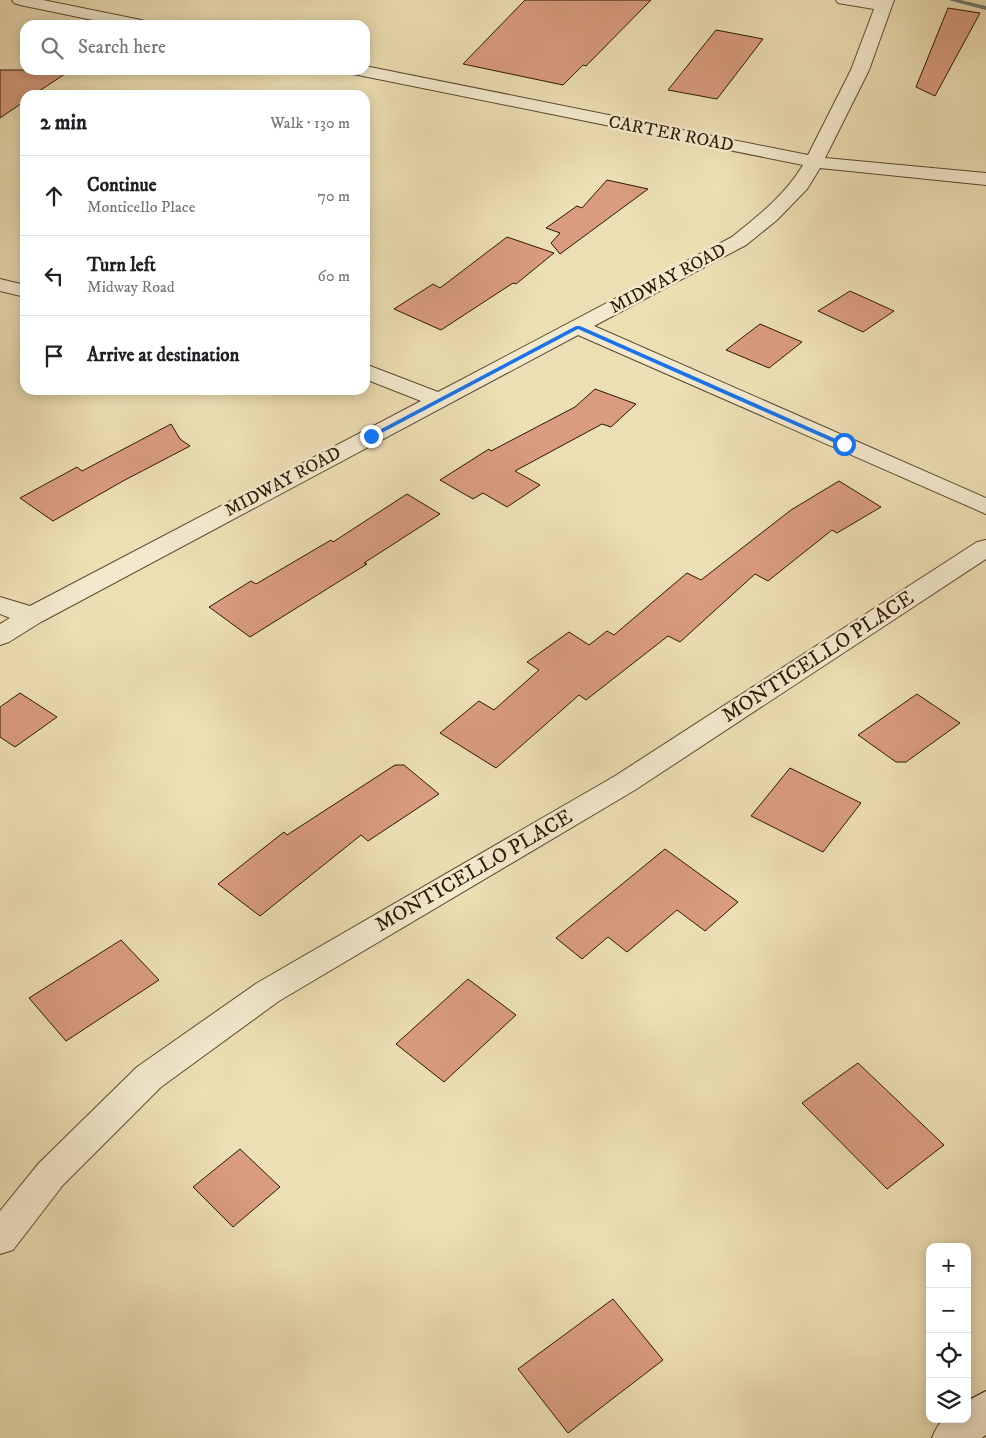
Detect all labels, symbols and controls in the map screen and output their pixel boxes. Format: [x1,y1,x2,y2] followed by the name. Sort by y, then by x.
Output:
[20,20,370,75] search box
[38,34,66,62] icon: search
[78,36,166,59] text: Search here
[40,110,87,136] text: 2 min
[607,111,735,157] street label: CARTER ROAD
[270,113,350,133] text: Walk · 130 m
[87,174,157,197] text: Continue
[40,182,68,210] icon: ahead
[318,186,350,206] text: 70 m
[87,197,195,217] text: Monticello Place
[606,239,730,319] street label: MIDWAY ROAD
[87,254,156,277] text: Turn left
[40,262,68,290] icon: left
[318,266,350,286] text: 60 m
[87,277,175,297] text: Midway Road
[40,342,68,370] icon: arrive
[87,344,239,367] text: Arrive at destination
[360,425,383,448] route end
[833,433,856,456] route start
[221,442,345,522] street label: MIDWAY ROAD
[717,585,919,729] street label: MONTICELLO PLACE
[371,804,577,938] street label: MONTICELLO PLACE
[926,1243,971,1423] map controls
[926,1243,971,1288] button: +
[926,1288,971,1333] button: −
[926,1333,971,1378] button: locate
[926,1378,971,1423] button: layers

